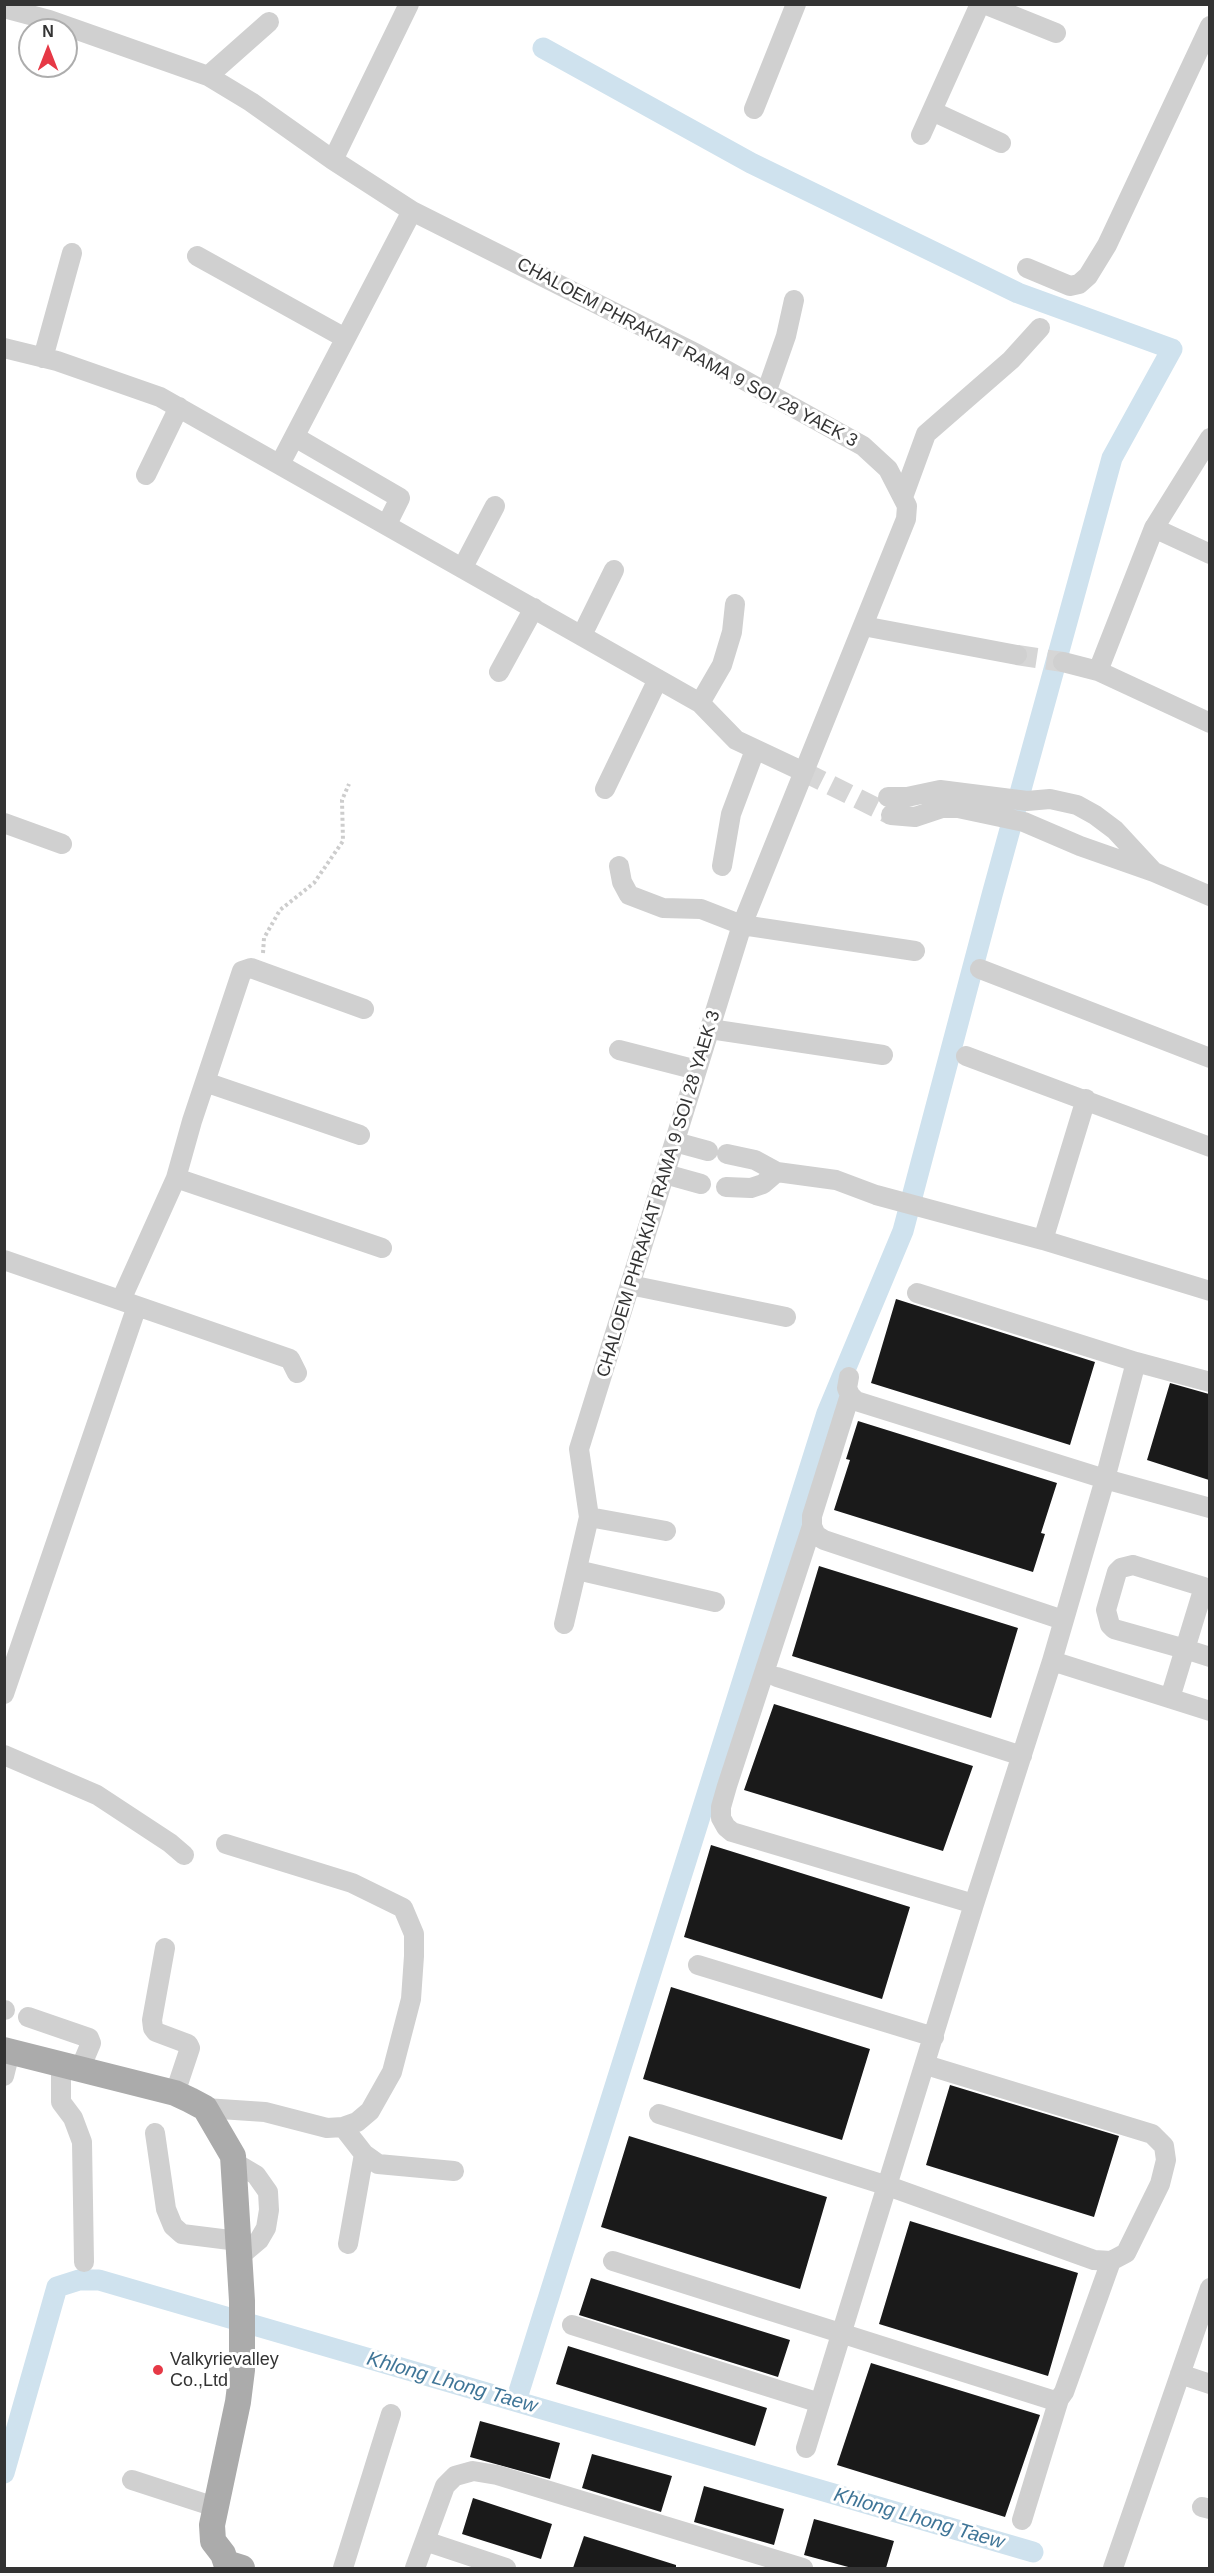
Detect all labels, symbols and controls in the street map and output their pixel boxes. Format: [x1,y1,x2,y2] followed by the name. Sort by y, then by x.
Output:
[18,18,78,78] north arrow
[42,23,54,40] text: N
[513,254,861,452] street label: CHALOEM PHRAKIAT RAMA 9 SOI 28 YAEK 3
[593,1008,725,1380] street label: CHALOEM PHRAKIAT RAMA 9 SOI 28 YAEK 3
[364,2347,540,2419] water label: Khlong Lhong Taew
[170,2349,279,2392] place label: Valkyrievalley Co.,Ltd
[151,2363,165,2377] marker: Valkyrievalley Co.,Ltd
[831,2483,1007,2555] water label: Khlong Lhong Taew

